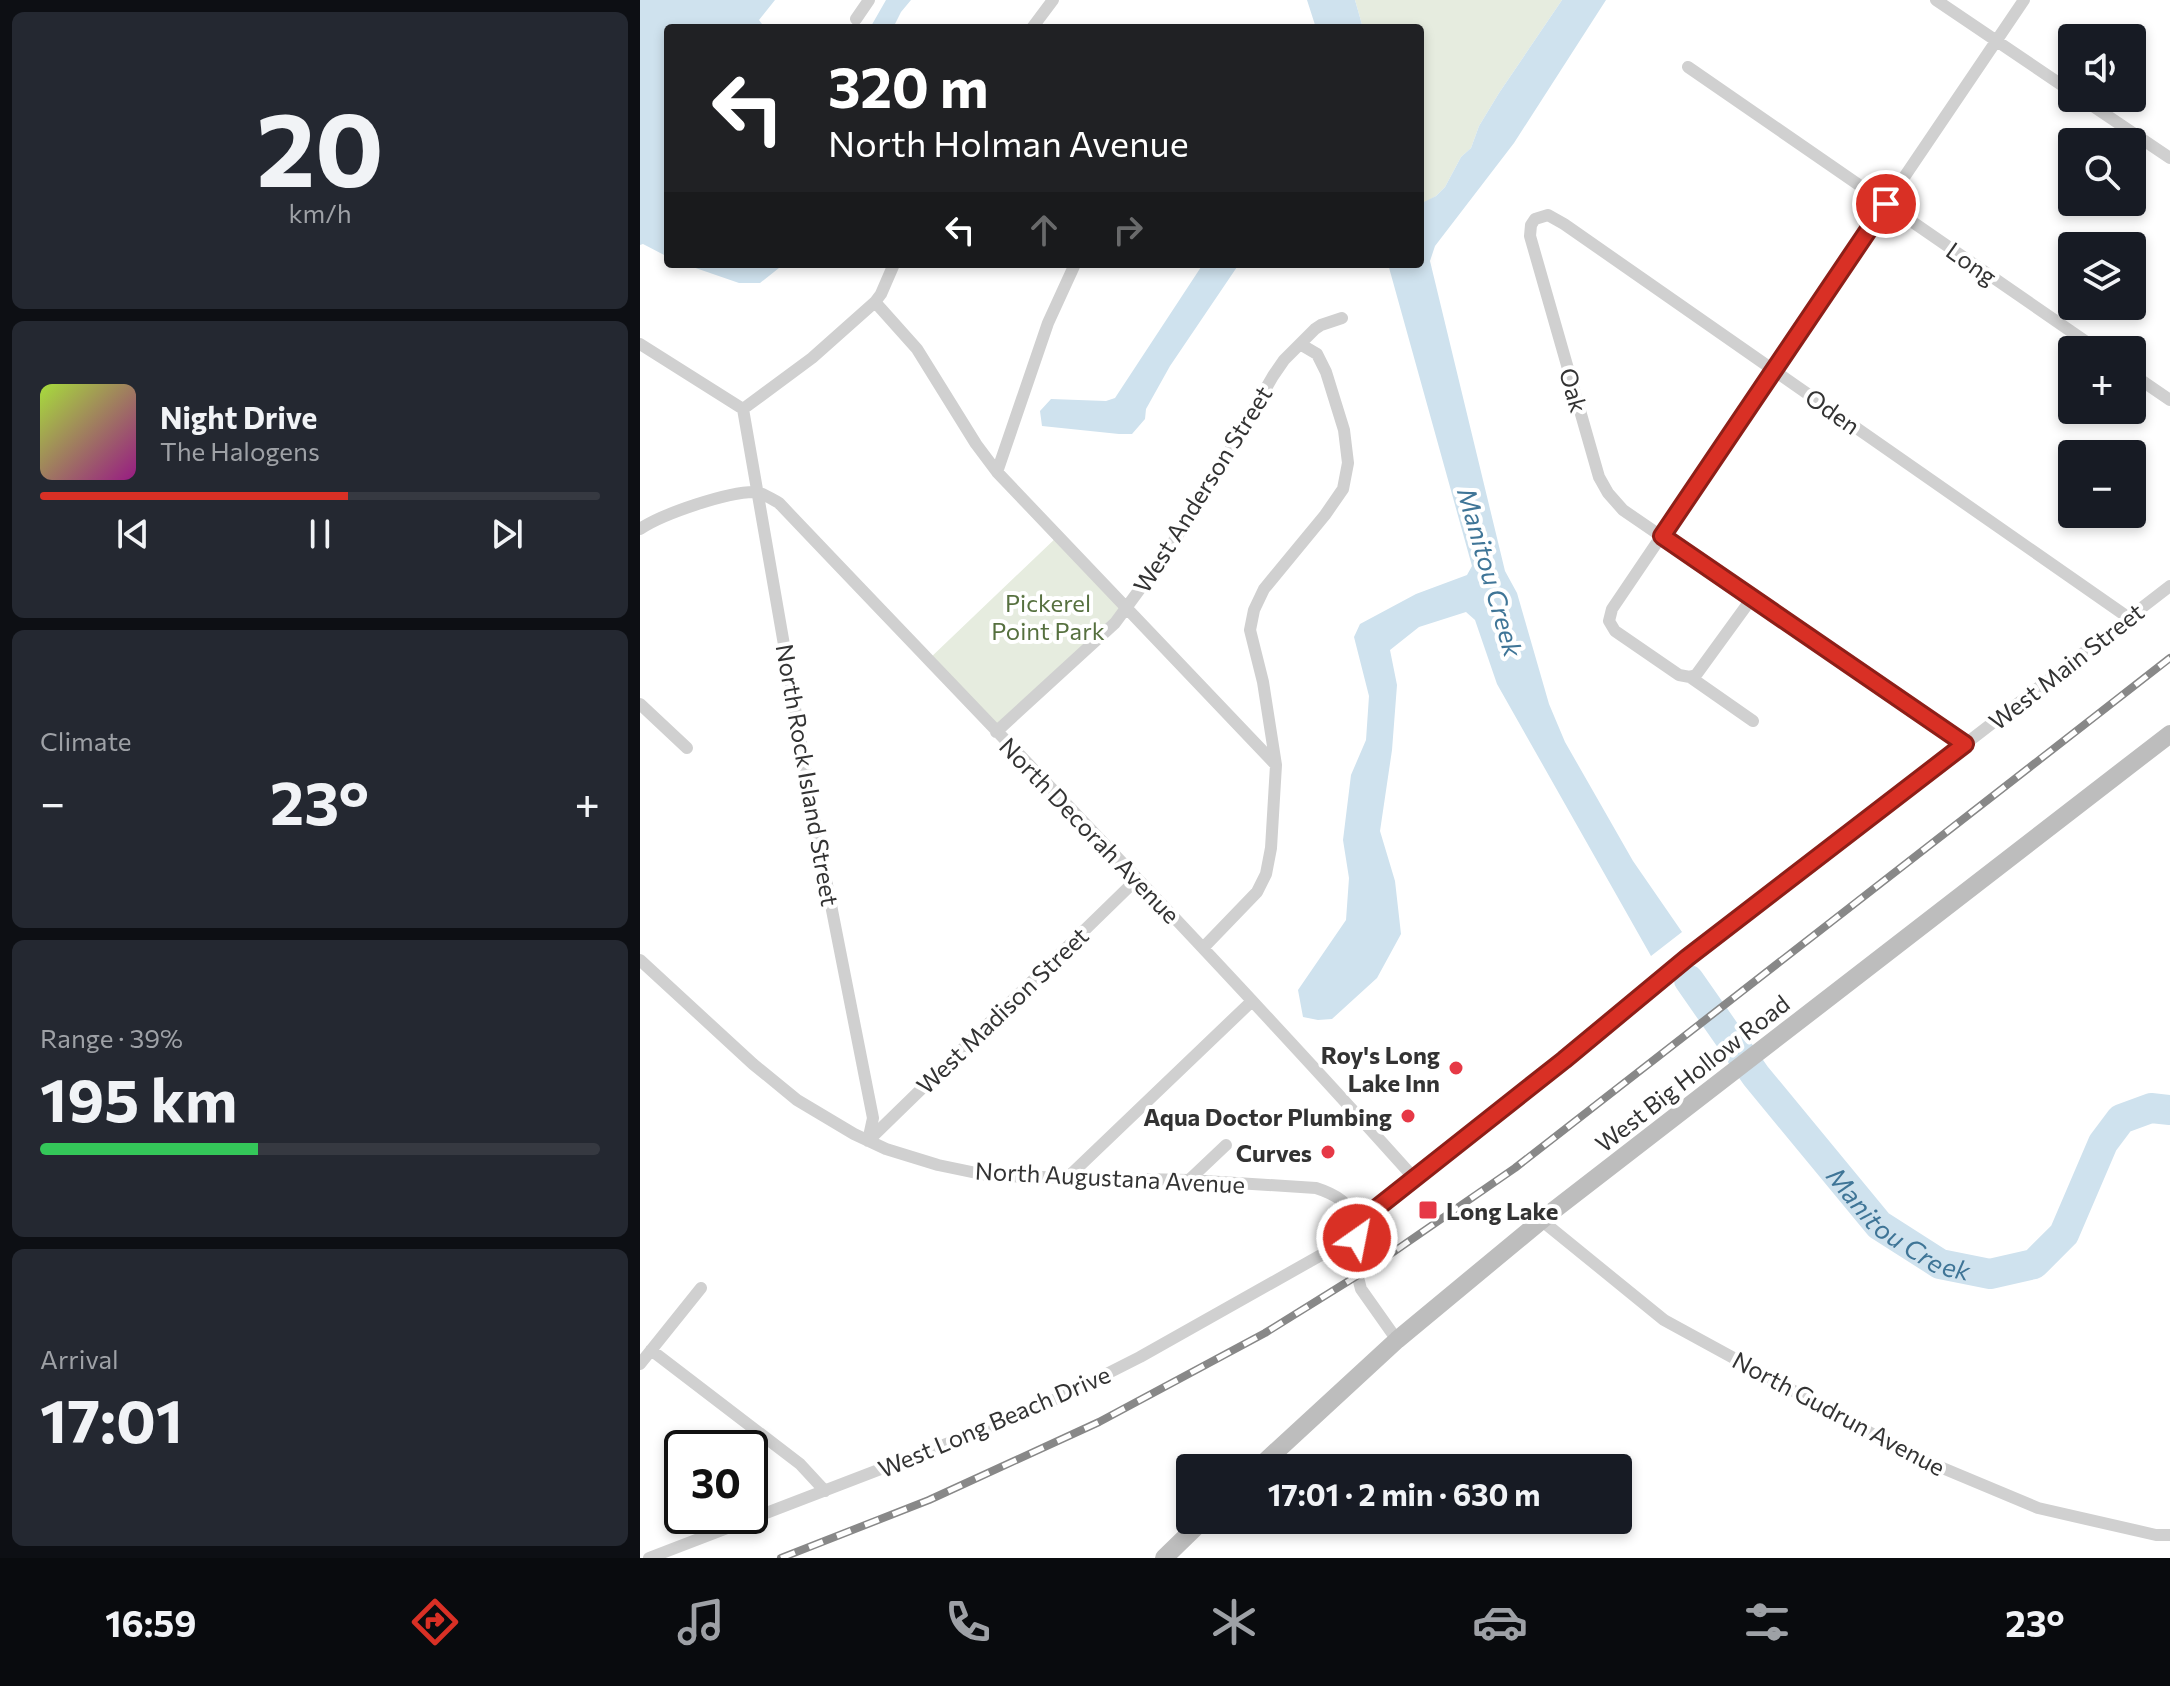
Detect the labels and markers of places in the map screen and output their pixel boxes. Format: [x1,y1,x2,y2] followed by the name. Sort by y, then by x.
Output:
[1852,170,1920,238] pin
[1321,1040,1440,1097] place label: Roy's Long Lake Inn
[1447,1059,1465,1077] marker: Roy's Long Lake Inn
[1143,1102,1392,1131] place label: Aqua Doctor Plumbing
[1399,1107,1417,1125] marker: Aqua Doctor Plumbing
[1236,1138,1312,1167] place label: Curves
[1319,1143,1337,1161] marker: Curves
[1446,1196,1558,1225] place label: Long Lake
[1417,1199,1439,1221] marker: Long Lake

